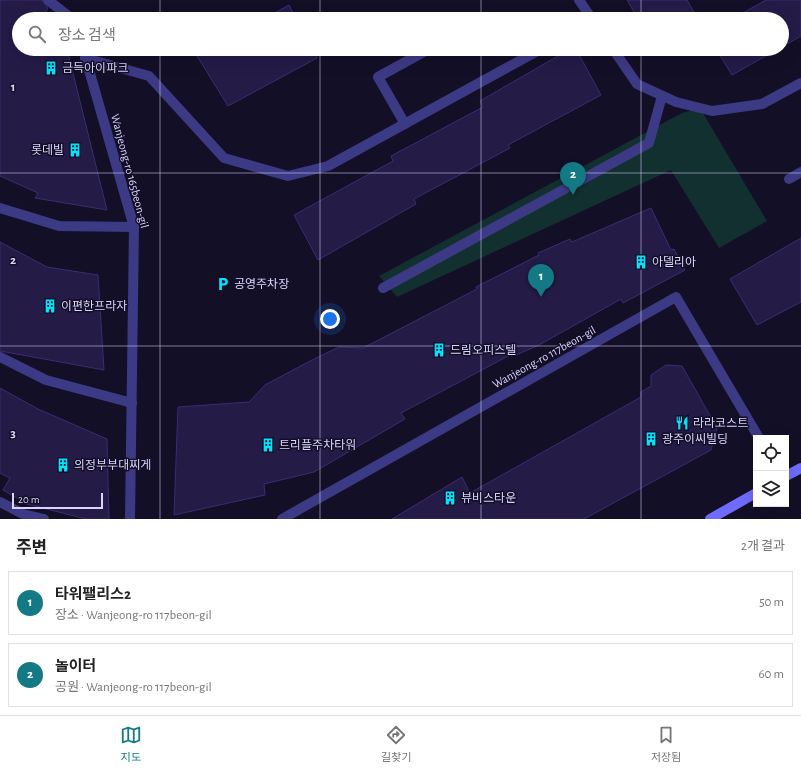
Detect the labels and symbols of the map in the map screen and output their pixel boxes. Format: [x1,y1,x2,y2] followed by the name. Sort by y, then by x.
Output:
[43,60,59,76] building icon: 금득아이파크
[62,62,128,74] place label: 금득아이파크
[11,81,15,94] text: 1
[108,113,151,230] street label: Wanjeong-ro 165beon-gil
[67,142,83,158] building icon: 롯데빌
[31,144,64,156] place label: 롯데빌
[560,162,586,195] pin: 2
[10,254,16,267] text: 2
[633,254,649,270] building icon: 아델리아
[652,256,696,268] place label: 아델리아
[528,264,554,297] pin: 1
[215,276,231,292] parking icon: 공영주차장
[234,278,289,290] place label: 공영주차장
[42,298,58,314] building icon: 이편한프라자
[61,300,127,312] place label: 이편한프라자
[320,309,340,329] your location
[490,324,598,391] street label: Wanjeong-ro 117beon-gil
[431,342,447,358] building icon: 드림오피스텔
[450,344,516,356] place label: 드림오피스텔
[674,415,690,431] restaurant icon: 라라코스트
[693,417,748,429] place label: 라라코스트
[10,427,16,440] text: 3
[643,431,659,447] building icon: 광주이씨빌딩
[662,433,728,445] place label: 광주이씨빌딩
[260,437,276,453] building icon: 트리플주차타워
[279,439,356,451] place label: 트리플주차타워
[55,457,71,473] building icon: 의정부부대찌게
[74,459,151,471] place label: 의정부부대찌게
[442,490,458,506] building icon: 뷰비스타운
[12,491,103,510] scale bar
[461,492,516,504] place label: 뷰비스타운

